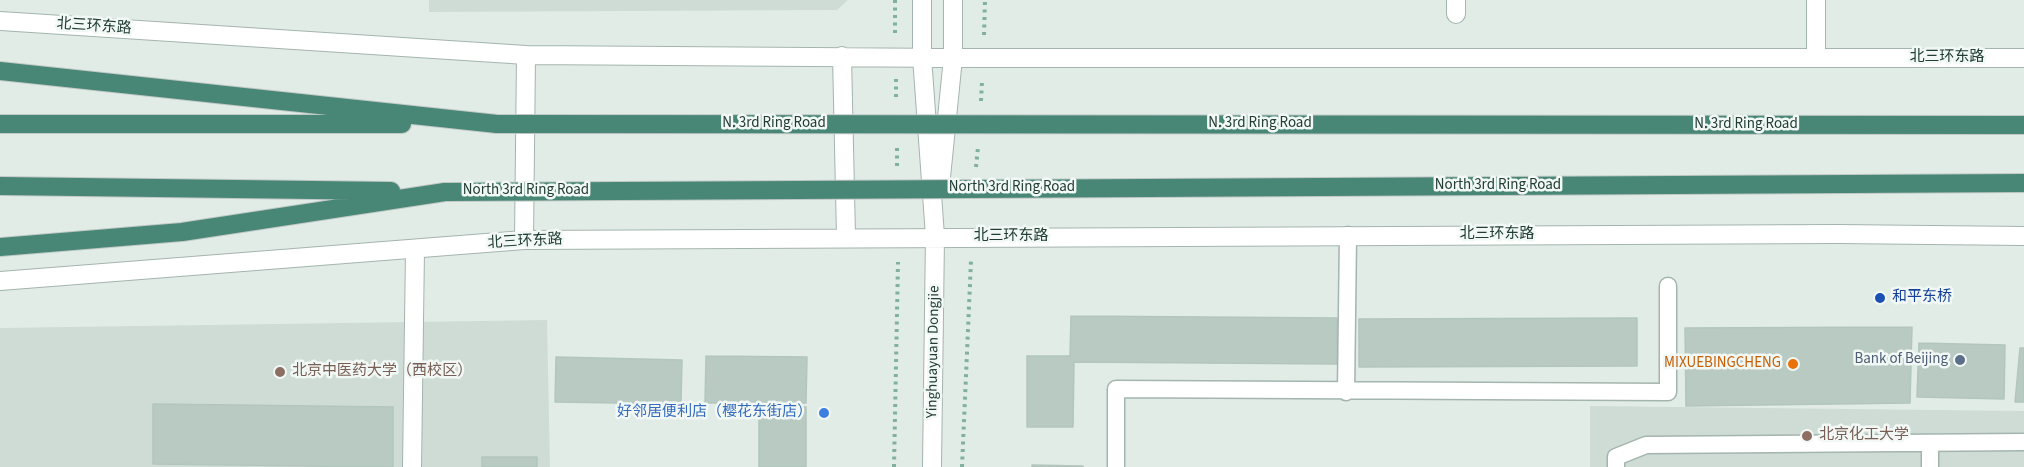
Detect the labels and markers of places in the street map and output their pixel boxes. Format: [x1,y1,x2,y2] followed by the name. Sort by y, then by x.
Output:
[1892,289,1952,307] place label: 和平东桥
[1873,291,1887,305] marker: 和平东桥
[1854,351,1948,369] place label: Bank of Beijing
[1953,353,1967,367] marker: Bank of Beijing
[1664,355,1781,373] place label: MIXUEBINGCHENG
[1786,357,1800,371] marker: MIXUEBINGCHENG
[292,363,472,381] place label: 北京中医药大学（西校区）
[273,365,287,379] marker: 北京中医药大学（西校区）
[617,404,812,422] place label: 好邻居便利店（樱花东街店）
[817,406,831,420] marker: 好邻居便利店（樱花东街店）
[1819,427,1909,445] place label: 北京化工大学
[1800,429,1814,443] marker: 北京化工大学

